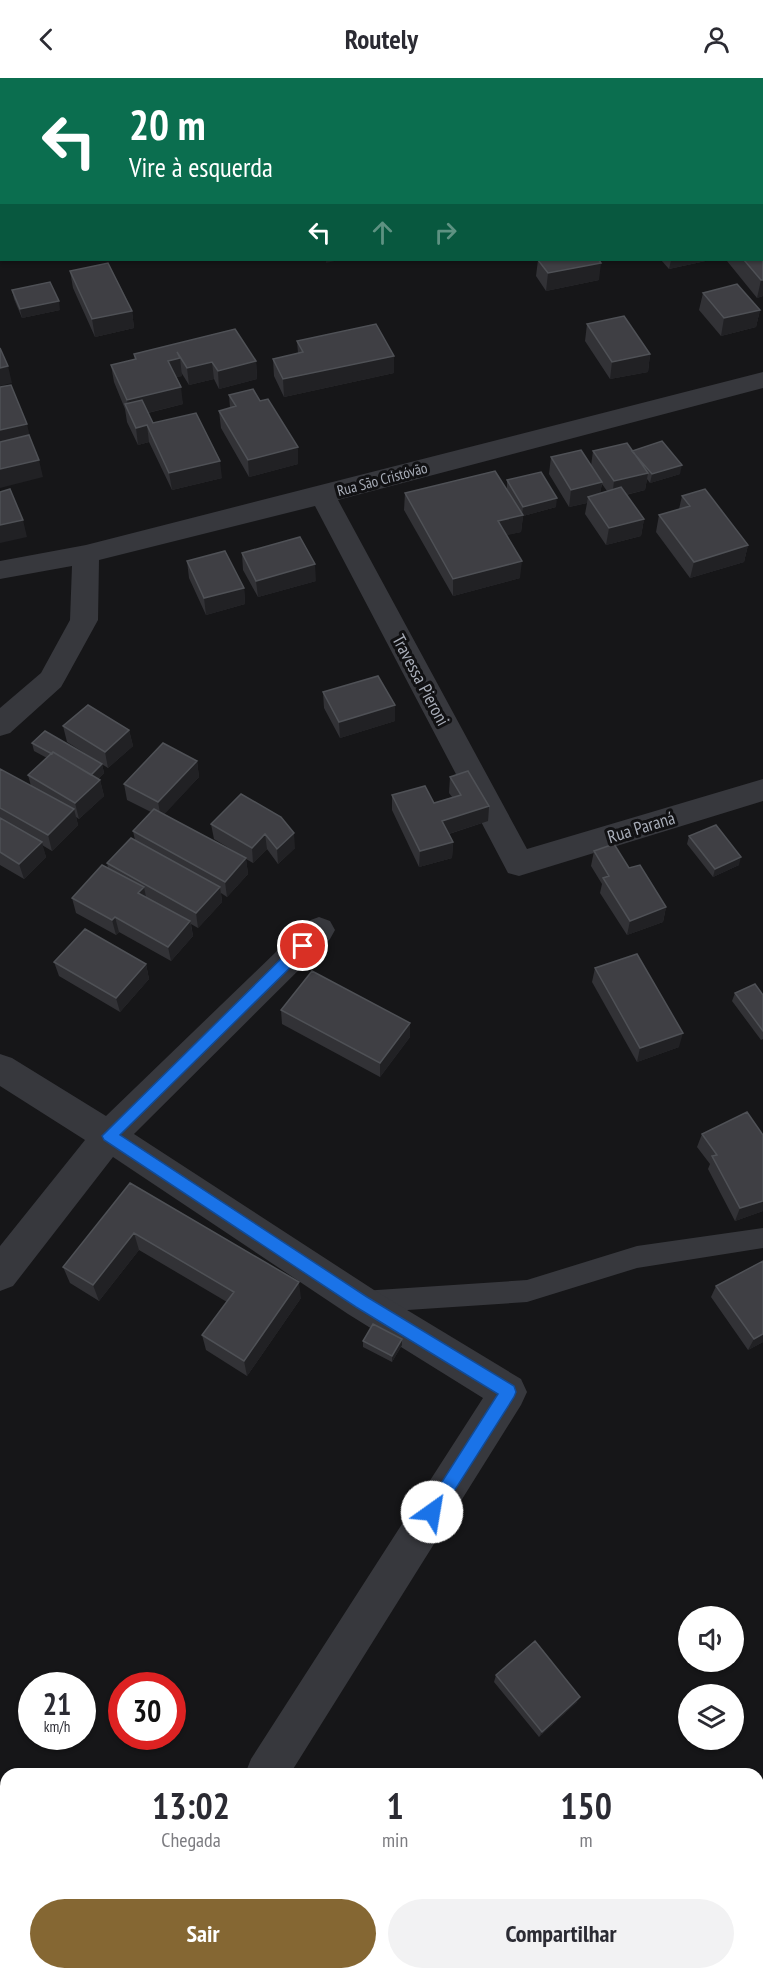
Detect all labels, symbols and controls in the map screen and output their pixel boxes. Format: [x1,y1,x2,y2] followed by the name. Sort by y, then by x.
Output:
[345,22,418,56] text: Routely
[30,23,63,56] icon: back
[700,23,733,56] icon: person
[129,97,206,152] text: 20 m
[30,102,108,180] icon: left
[129,150,273,184] text: Vire à esquerda
[303,216,336,249] icon: left
[366,216,399,249] icon: ahead
[429,216,462,249] icon: right
[335,458,429,500] street label: Rua São Cristóvão
[387,630,455,730] street label: Travessa Pieroni
[604,806,678,848] street label: Rua Paraná
[277,920,328,971] pin
[286,929,319,962] icon: arrive
[400,1480,464,1544] position arrow
[678,1606,744,1750] map controls
[678,1606,744,1672] button: sound
[108,1672,186,1750] speed limit sign: 30
[43,1684,71,1723] text: 21
[678,1684,744,1750] button: layers
[44,1717,70,1736] text: km/h
[152,1782,230,1829] text: 13:02
[386,1782,404,1829] text: 1
[560,1782,612,1829] text: 150
[161,1827,221,1853] text: Chegada
[382,1827,408,1853] text: min
[580,1827,593,1853] text: m
[30,1899,376,1968] button: Sair
[388,1899,734,1968] button: Compartilhar

